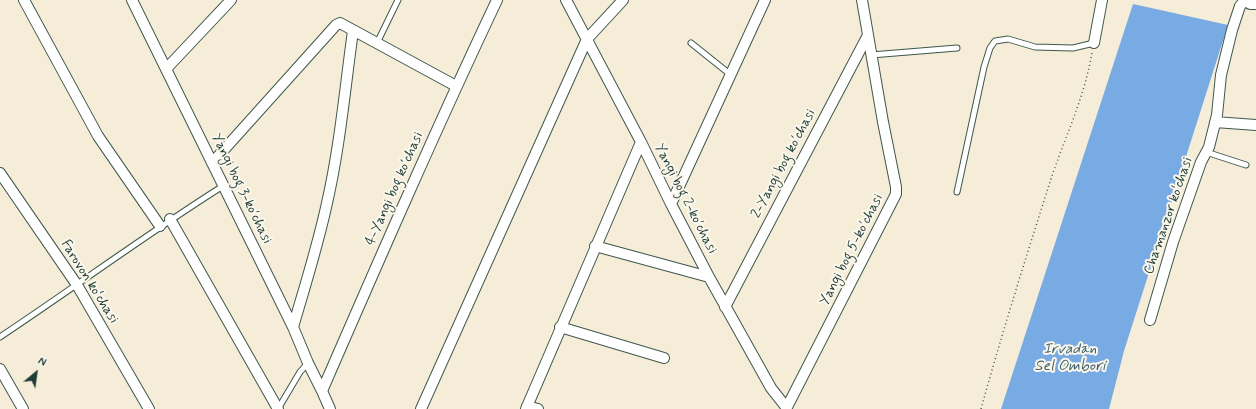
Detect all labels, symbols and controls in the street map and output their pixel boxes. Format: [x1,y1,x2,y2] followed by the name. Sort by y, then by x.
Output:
[748,107,820,221] street label: 2-Yangi bog koʼchasi
[362,130,428,248] street label: 4-Yangi bog koʼchasi
[207,131,275,247] street label: Yangi bog 3-koʼchasi
[650,141,720,257] street label: Yangi bog 2-koʼchasi
[1141,155,1197,277] street label: Chamanzor koʻchasi
[817,192,887,308] street label: Yangi bog 5-koʼchasi
[57,237,121,327] street label: Farovon koʻchasi
[1035,341,1105,376] water label: Irvadan Sel Ombori
[16,353,56,393] north arrow
[35,355,48,370] text: N

